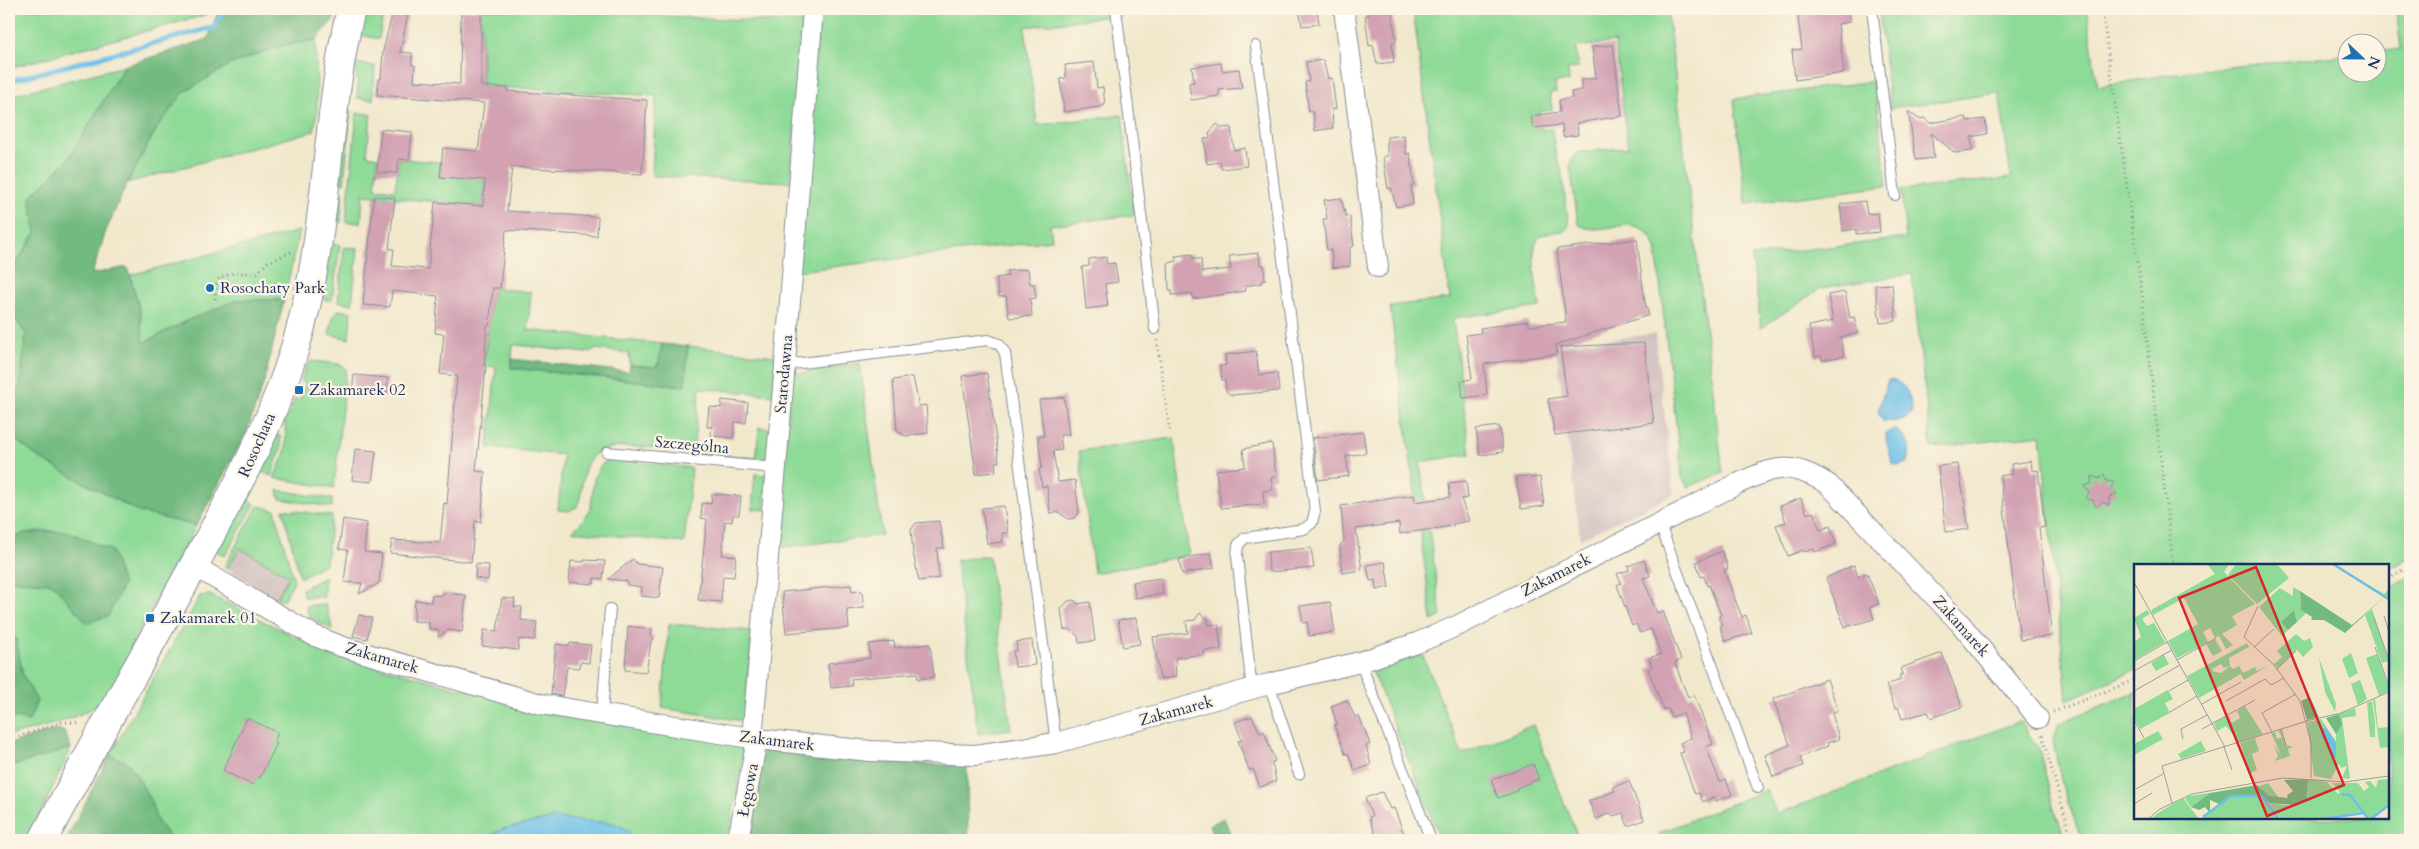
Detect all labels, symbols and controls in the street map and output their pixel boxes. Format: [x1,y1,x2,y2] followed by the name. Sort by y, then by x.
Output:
[2336,32,2386,82] north arrow
[2363,53,2385,72] text: N
[220,277,326,299] place label: Rosochaty Park
[204,282,216,294] marker: Rosochaty Park
[770,334,798,414] street label: Starodawna
[309,379,406,401] place label: Zakamarek 02
[293,384,305,396] marker: Zakamarek 02
[233,409,281,481] street label: Rosochata
[654,431,730,459] street label: Szczególna
[1517,548,1595,602] street label: Zakamarek
[2134,564,2389,819] inset map
[1927,590,1995,662] street label: Zakamarek
[160,607,257,629] place label: Zakamarek 01
[144,612,156,624] marker: Zakamarek 01
[342,637,422,679] street label: Zakamarek
[1136,690,1216,731] street label: Zakamarek
[738,725,816,757] street label: Zakamarek
[732,761,764,819] street label: Łęgowa

